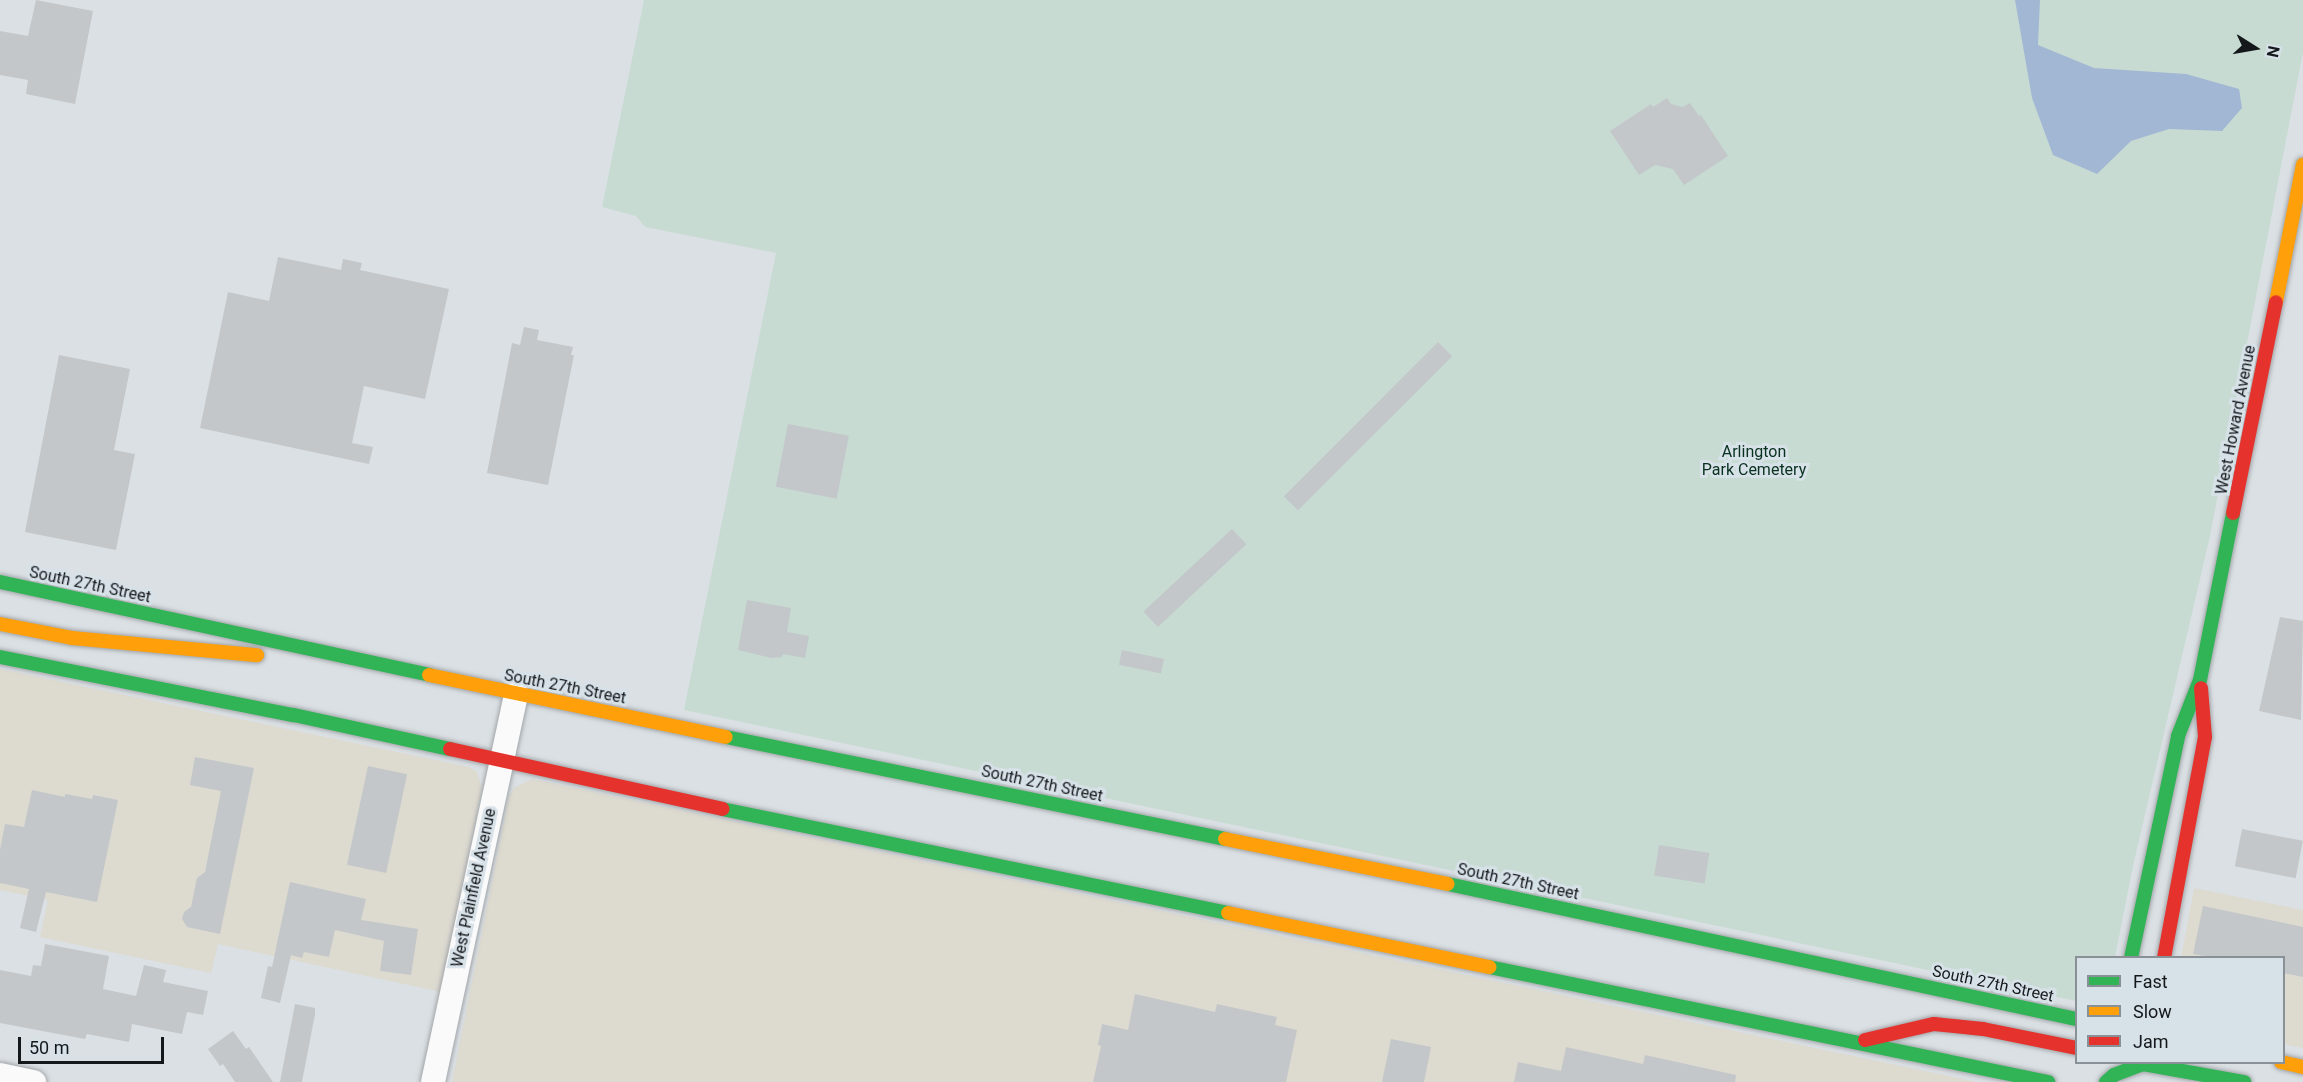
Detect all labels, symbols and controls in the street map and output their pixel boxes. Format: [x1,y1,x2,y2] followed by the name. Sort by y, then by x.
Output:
[2225,18,2285,78] north arrow
[2263,44,2284,59] text: N
[2212,344,2260,496] street label: West Howard Avenue
[1702,442,1806,480] park label: Arlington Park Cemetery
[28,563,152,607] street label: South 27th Street
[502,666,628,708] street label: South 27th Street
[980,762,1104,806] street label: South 27th Street
[448,807,500,969] street label: West Plainfield Avenue
[1456,860,1580,904] street label: South 27th Street
[2075,956,2285,1064] legend
[1931,962,2055,1006] street label: South 27th Street
[2133,971,2168,992] text: Fast
[2133,1001,2172,1022] text: Slow
[21,1025,166,1063] scale bar
[2133,1031,2169,1052] text: Jam
[29,1037,69,1058] text: 50 m

